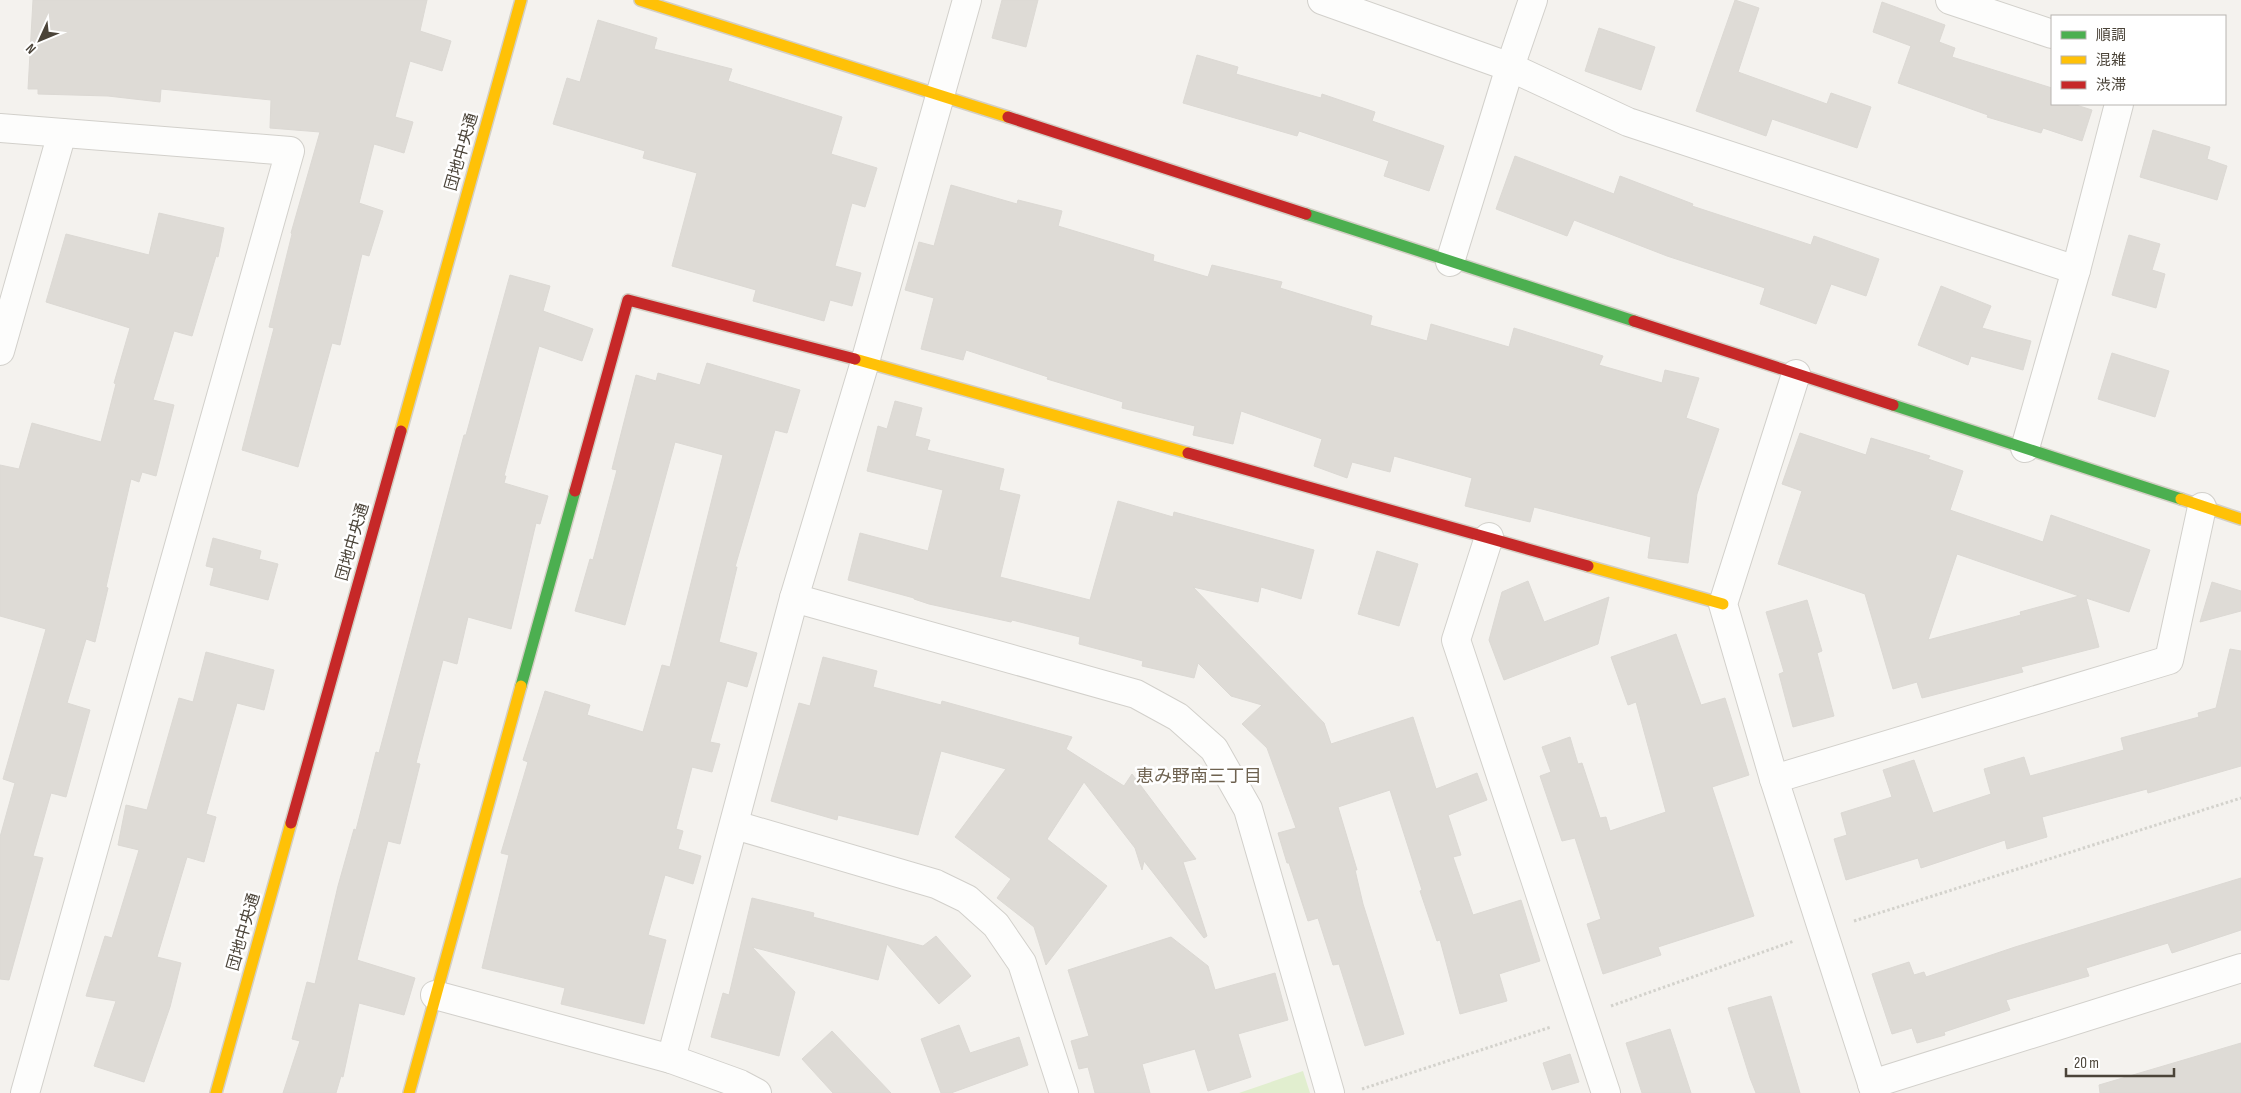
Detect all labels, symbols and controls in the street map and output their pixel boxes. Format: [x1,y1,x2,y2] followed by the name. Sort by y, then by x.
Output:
[15,15,65,65] north arrow
[2051,15,2226,105] legend
[2096,26,2126,45] text: 順調
[22,40,40,57] text: N
[2096,51,2126,70] text: 混雑
[2096,76,2126,95] text: 渋滞
[442,111,482,193] street label: 団地中央通
[333,501,373,583] street label: 団地中央通
[1136,766,1262,787] district label: 恵み野南三丁目
[224,891,264,973] street label: 団地中央通
[2066,1046,2174,1078] scale bar
[2074,1054,2099,1073] text: 20 m

